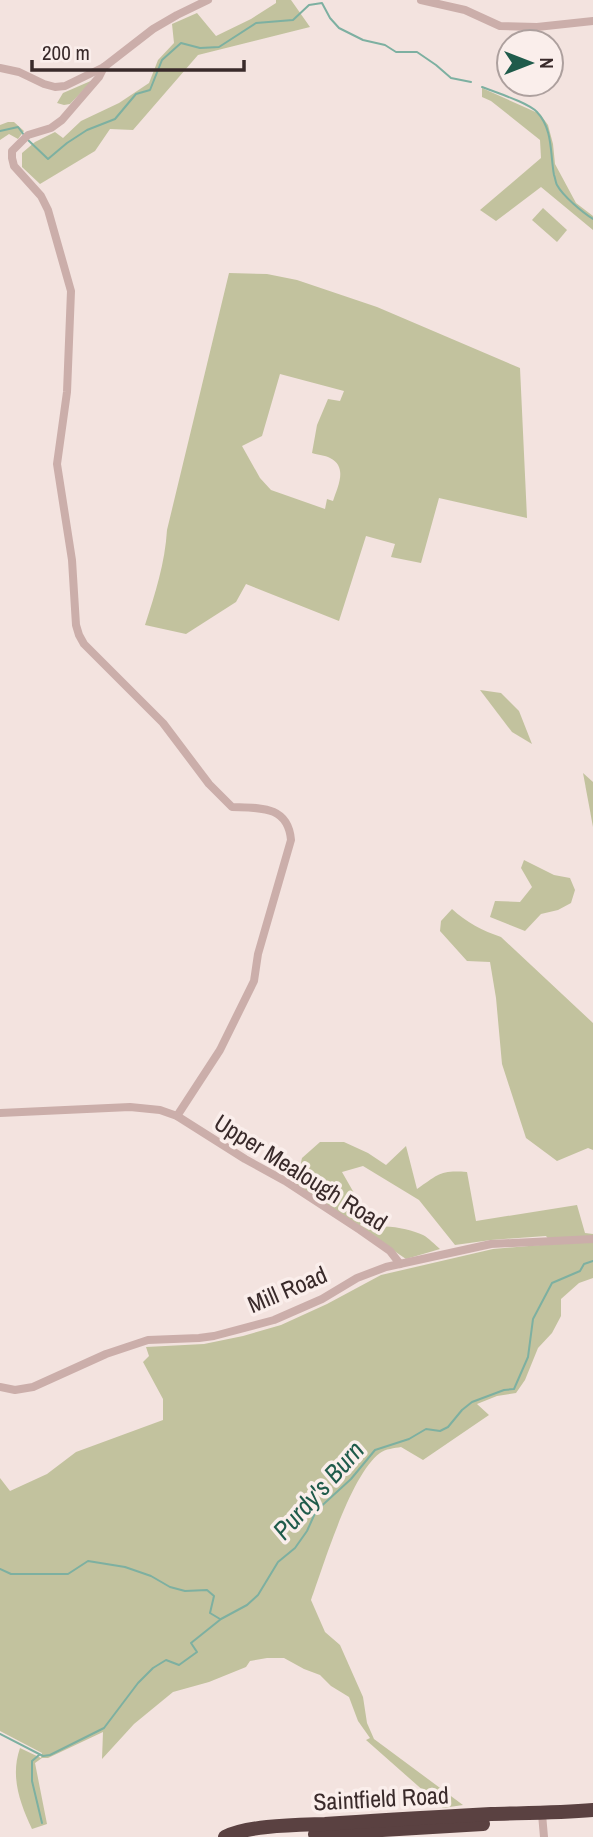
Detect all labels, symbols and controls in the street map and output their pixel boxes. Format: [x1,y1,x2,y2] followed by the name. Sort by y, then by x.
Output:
[32,28,243,72] scale bar
[495,28,565,98] north arrow
[42,38,90,67] text: 200 m
[534,57,560,69] text: N
[209,1106,393,1238] street label: Upper Mealough Road
[242,1258,332,1320] street label: Mill Road
[264,1433,372,1547] water label: Purdy's Burn
[312,1778,450,1818] street label: Saintfield Road

